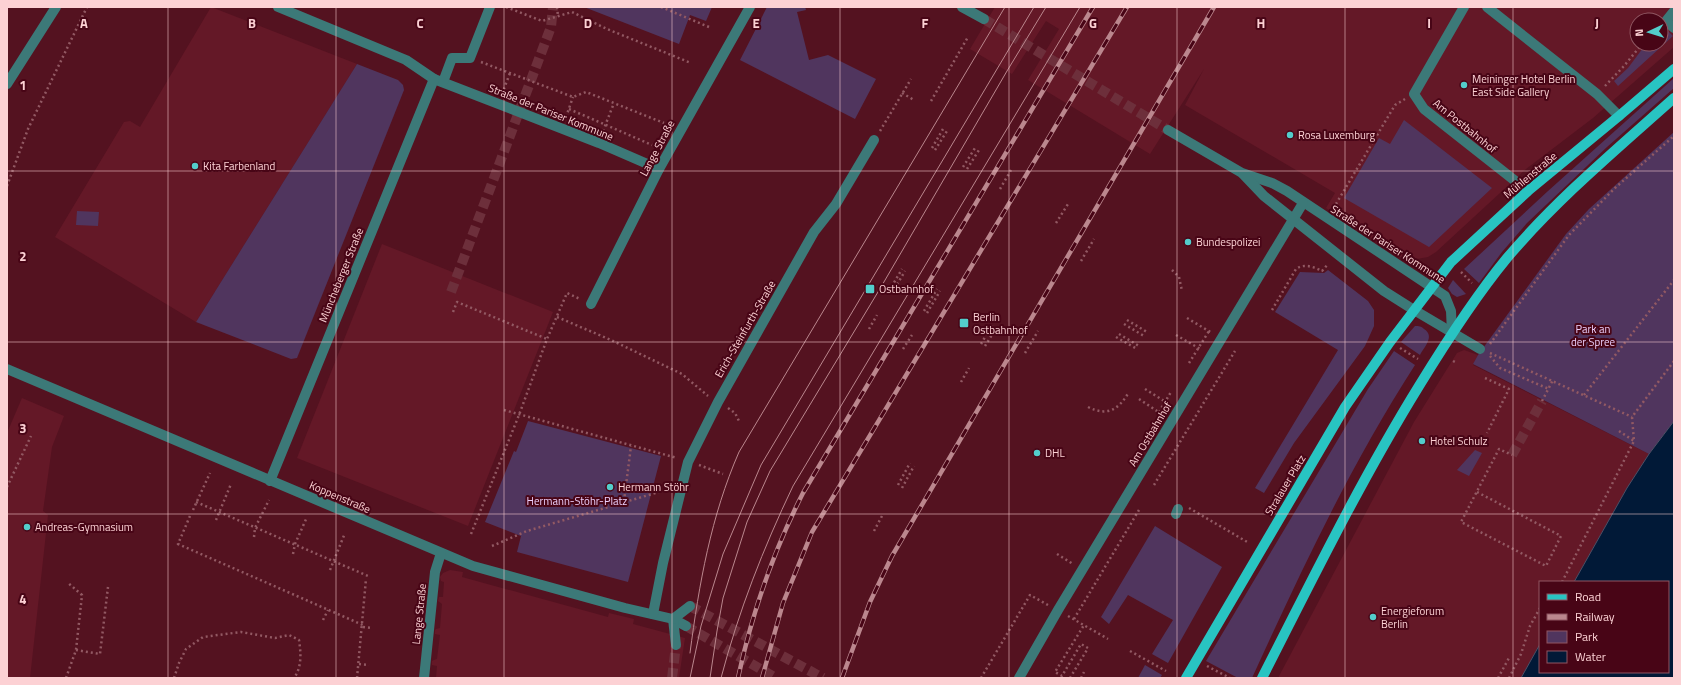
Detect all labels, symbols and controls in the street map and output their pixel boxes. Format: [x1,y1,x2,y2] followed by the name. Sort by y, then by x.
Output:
[1629,12,1669,52] north arrow
[80,13,88,33] text: A
[248,13,256,33] text: B
[416,13,424,33] text: C
[584,13,592,33] text: D
[752,13,760,33] text: E
[922,13,929,33] text: F
[1089,13,1097,33] text: G
[1257,13,1265,33] text: H
[1427,13,1431,33] text: I
[1595,13,1599,33] text: J
[1631,28,1647,37] text: N
[1472,71,1575,100] place label: Meininger Hotel Berlin East Side Gallery
[19,75,27,95] text: 1
[486,80,616,145] street label: Straße der Pariser Kommune
[1459,80,1469,90] marker: Meininger Hotel Berlin East Side Gallery
[1430,95,1501,157] street label: Am Postbahnhof
[636,117,679,179] street label: Lange Straße
[1298,127,1376,143] place label: Rosa Luxemburg
[1285,130,1295,140] marker: Rosa Luxemburg
[1500,148,1560,202] street label: Mühlenstraße
[203,158,275,174] place label: Kita Farbenland
[190,161,200,171] marker: Kita Farbenland
[1328,201,1449,287] street label: Straße der Pariser Kommune
[315,225,367,325] street label: Müncheberger Straße
[1196,234,1261,250] place label: Bundespolizei
[1183,237,1193,247] marker: Bundespolizei
[19,246,27,266] text: 2
[711,277,780,380] street label: Erich-Steinfurth-Straße
[879,281,934,297] place label: Ostbahnhof
[864,283,876,295] marker: Ostbahnhof
[973,309,1028,338] place label: Berlin Ostbahnhof
[958,317,970,329] marker: Berlin Ostbahnhof
[1571,321,1616,350] park label: Park an der Spree
[1124,398,1176,469] street label: Am Ostbahnhof
[19,418,27,438] text: 3
[1430,433,1488,449] place label: Hotel Schulz
[1417,436,1427,446] marker: Hotel Schulz
[1045,445,1066,461] place label: DHL
[1032,448,1042,458] marker: DHL
[1261,452,1309,518] street label: Stralauer Platz
[307,477,374,517] street label: Koppenstraße
[618,479,689,495] place label: Hermann Stöhr
[605,482,615,492] marker: Hermann Stöhr
[527,493,627,509] park label: Hermann-Stöhr-Platz
[35,519,133,535] place label: Andreas-Gymnasium
[22,522,32,532] marker: Andreas-Gymnasium
[1539,581,1669,673] legend
[408,582,430,645] street label: Lange Straße
[1575,587,1601,606] text: Road
[19,589,27,609] text: 4
[1381,603,1444,632] place label: Energieforum Berlin
[1575,607,1615,626] text: Railway
[1368,612,1378,622] marker: Energieforum Berlin
[1575,627,1598,646] text: Park
[1575,647,1606,666] text: Water

